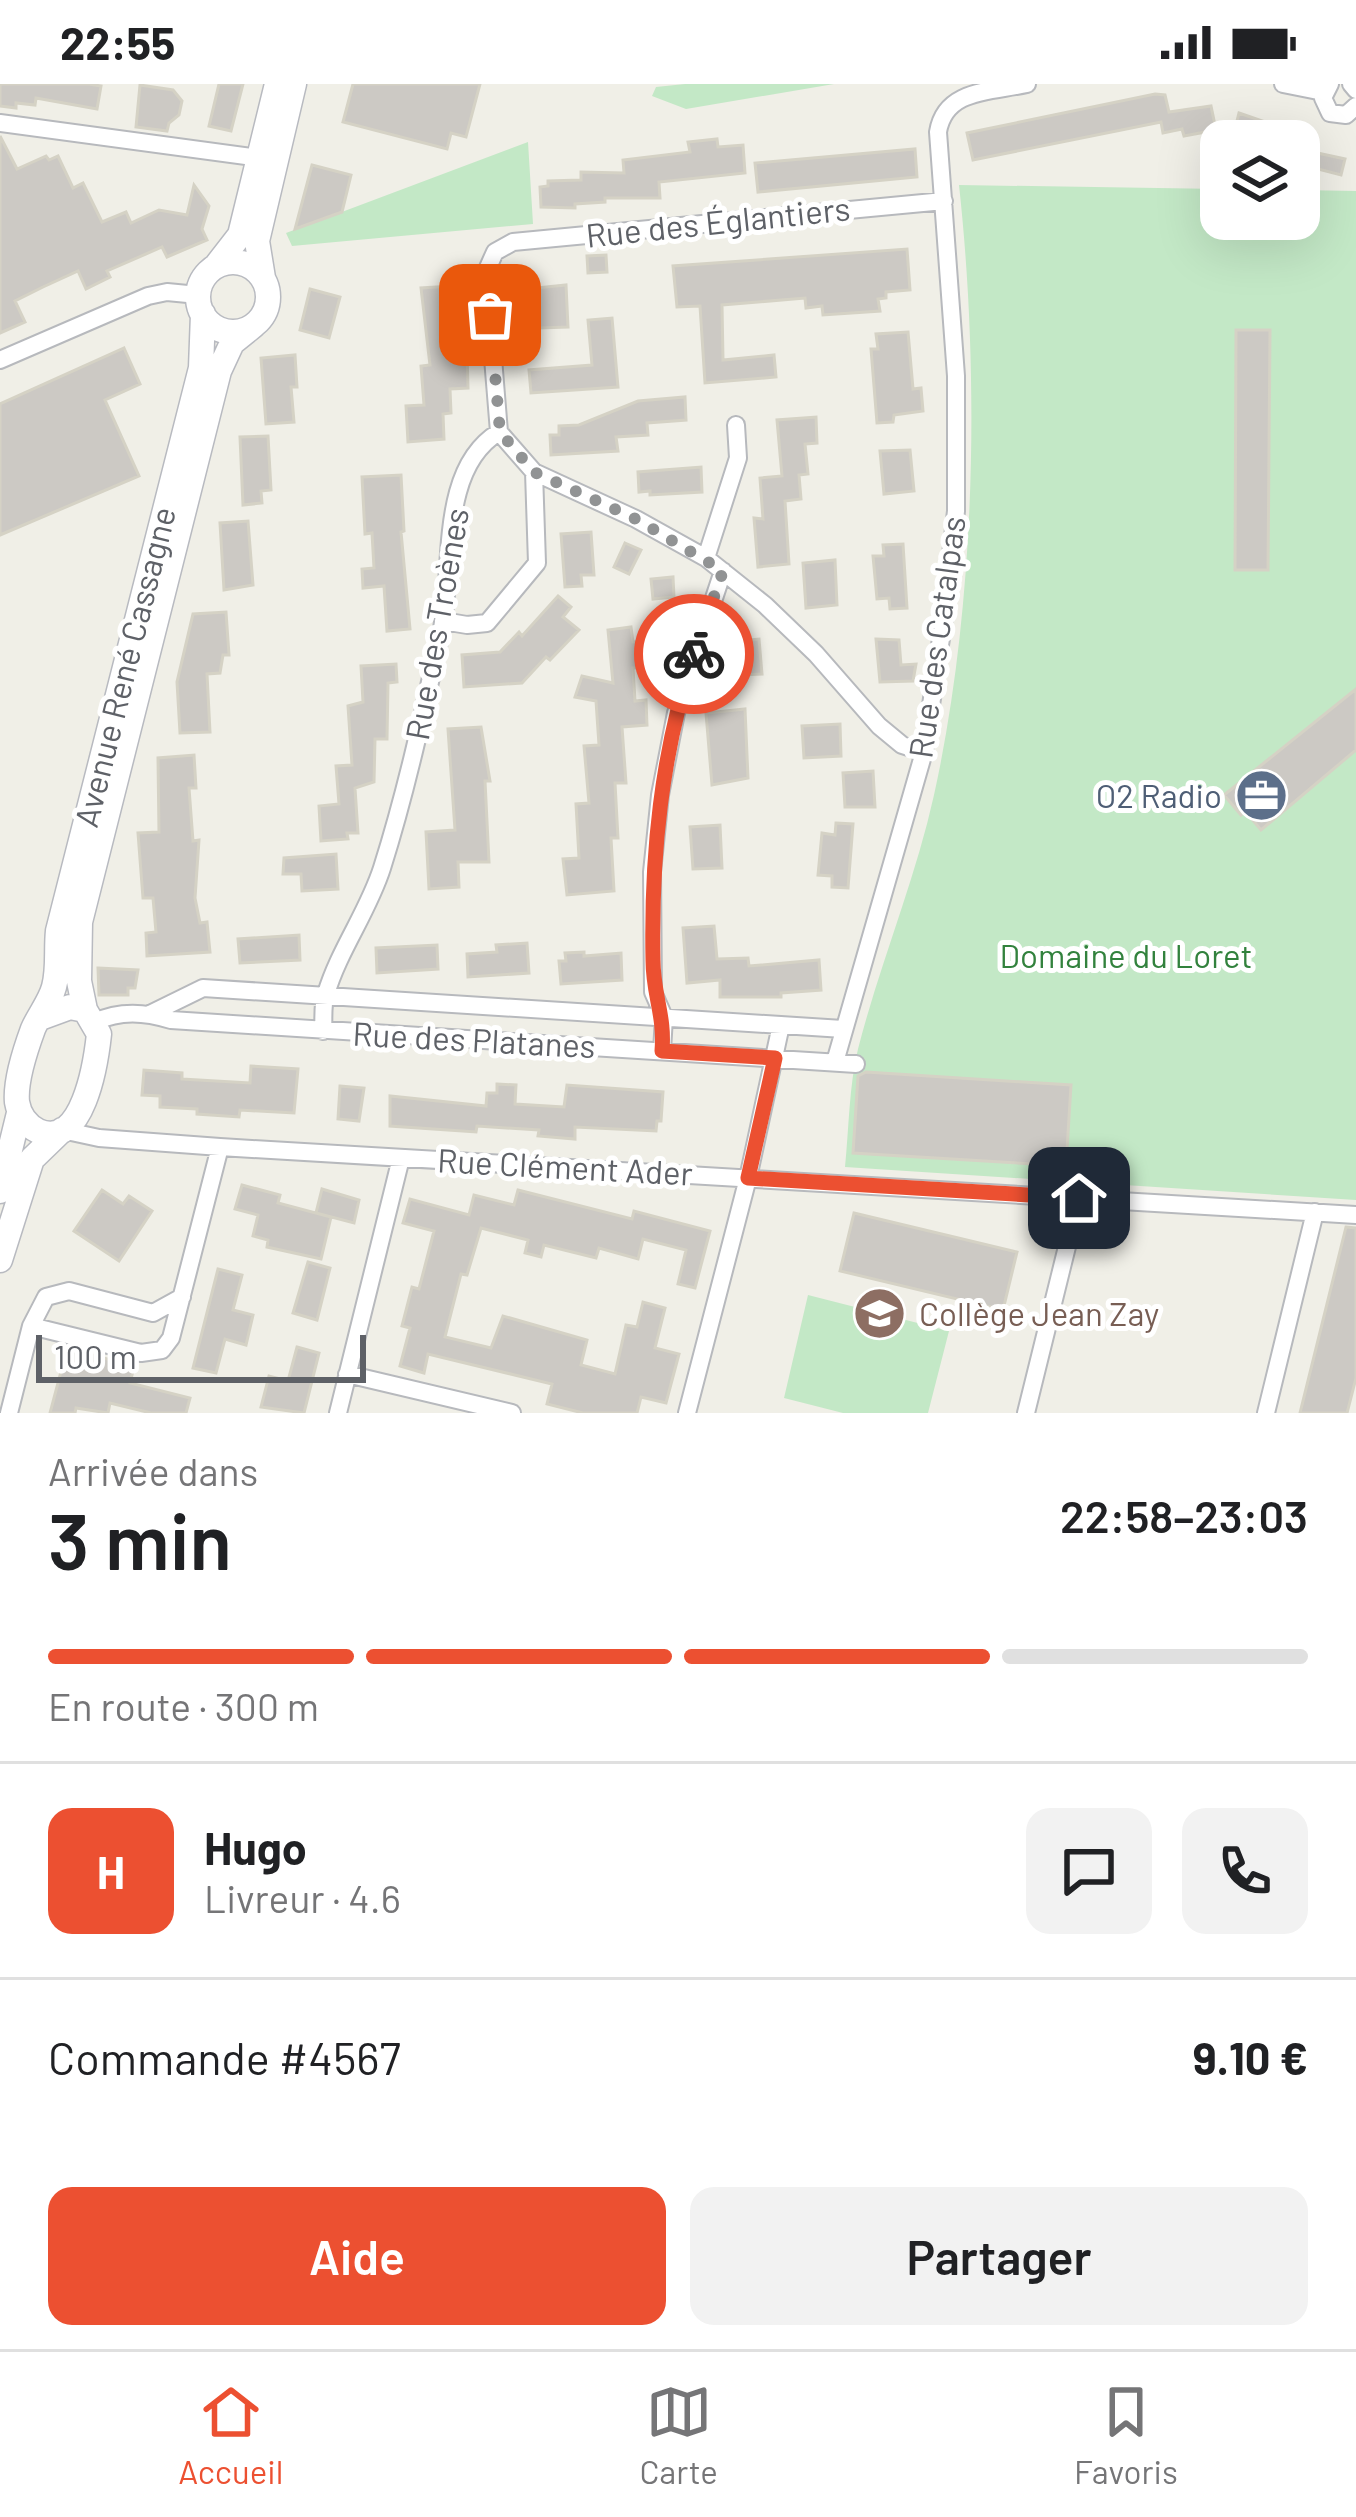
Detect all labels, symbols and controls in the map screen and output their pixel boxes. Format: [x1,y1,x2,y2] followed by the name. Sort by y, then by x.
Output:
[60,15,175,69] text: 22:55
[1200,120,1320,240] map controls
[1200,120,1320,240] button: layers
[584,187,852,255] street label: Rue des Églantiers
[439,264,541,366] pin
[457,282,523,348] icon: bag
[65,503,183,831] street label: Avenue René Cassagne
[396,505,476,743] street label: Rue des Troènes
[899,513,973,760] street label: Rue des Catalpas
[634,594,754,714] courier
[661,621,727,687] icon: bike
[1233,768,1289,824] office icon: O2 Radio
[1096,775,1222,815] place label: O2 Radio
[1000,935,1252,975] park label: Domaine du Loret
[352,1013,597,1065] street label: Rue des Platanes
[436,1139,694,1193] street label: Rue Clément Ader
[1028,1147,1130,1249] pin
[1046,1165,1112,1231] icon: home
[852,1286,908,1342] school or university icon: Collège Jean Zay
[919,1293,1159,1333] place label: Collège Jean Zay
[36,1329,366,1382] scale bar
[54,1336,137,1376] text: 100 m
[48,1447,258,1494] text: Arrivée dans
[1060,1488,1308,1542] text: 22:58–23:03
[48,1492,232,1586] text: 3 min
[48,1682,319,1729] text: En route · 300 m
[1026,1808,1152,1934] button: chat
[1182,1808,1308,1934] button: phone
[204,1820,307,1874] text: Hugo
[97,1844,125,1898] text: H
[204,1874,401,1921] text: Livreur · 4.6
[48,2030,401,2084] text: Commande #4567
[1193,2030,1308,2084] text: 9.10 €
[48,2187,666,2325] button: Aide
[690,2187,1308,2325] button: Partager
[178,2379,283,2491] tab: Accueil
[640,2379,718,2491] tab: Carte
[1074,2379,1178,2491] tab: Favoris

